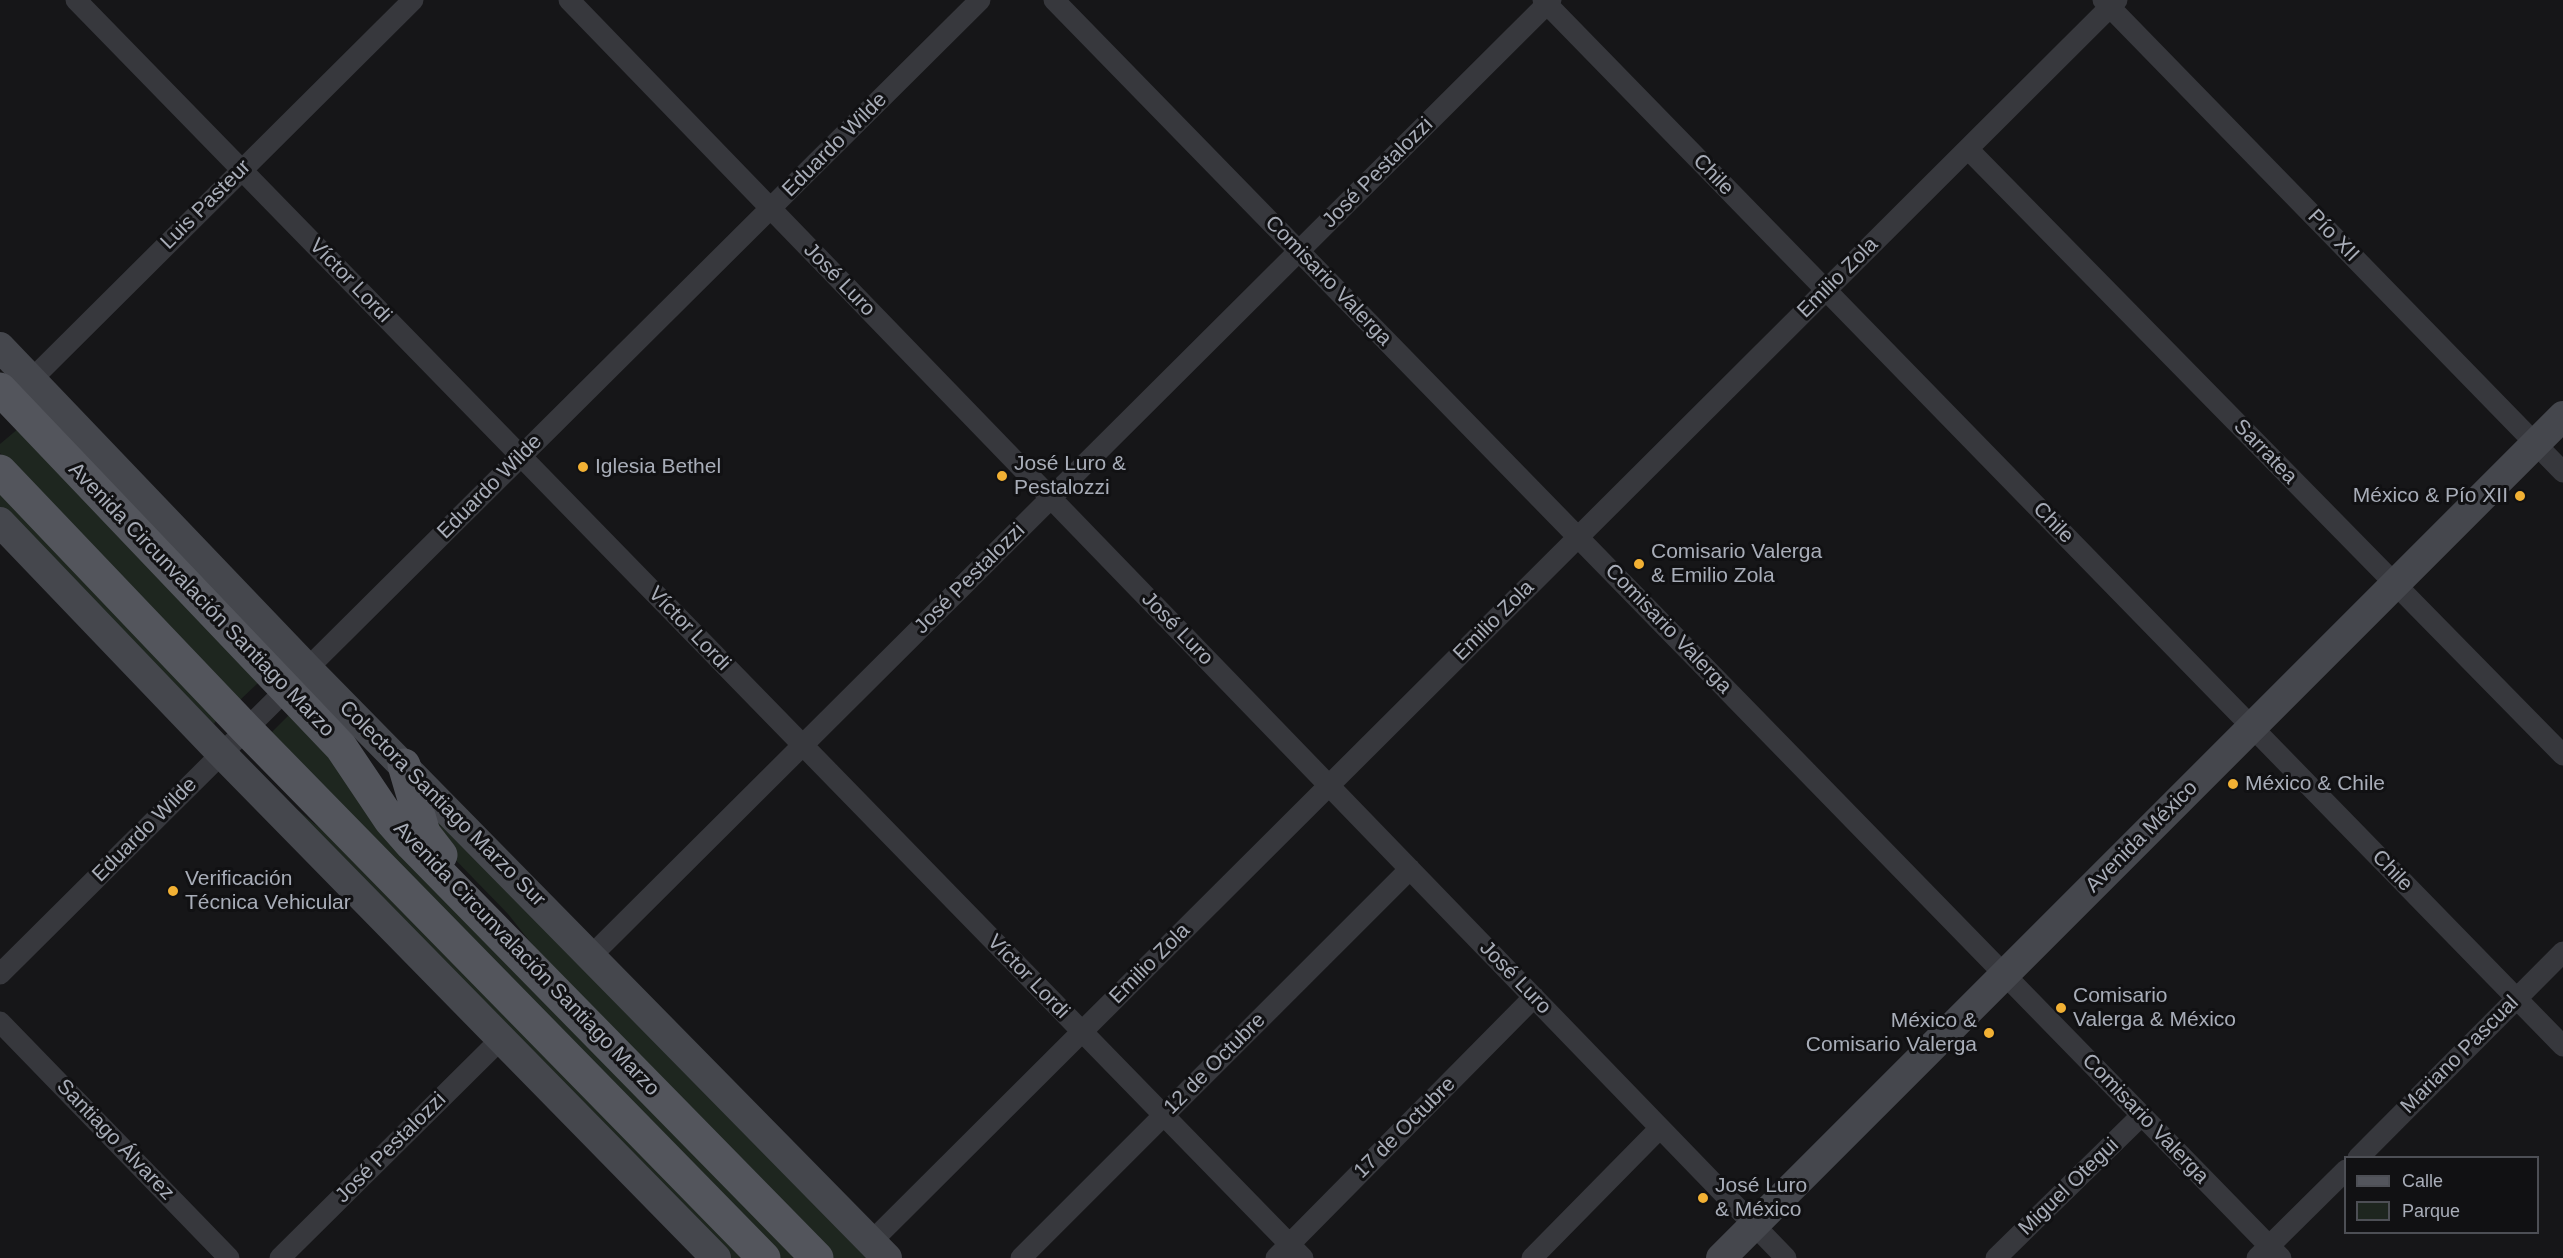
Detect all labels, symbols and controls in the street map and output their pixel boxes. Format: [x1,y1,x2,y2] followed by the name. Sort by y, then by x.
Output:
[777,87,893,203] street label: Eduardo Wilde
[1318,113,1438,233] street label: José Pestalozzi
[1687,149,1739,201] street label: Chile
[156,155,256,255] street label: Luis Pasteur
[2302,205,2364,267] street label: Pío XII
[1259,211,1397,351] street label: Comisario Valerga
[1792,232,1884,324] street label: Emilio Zola
[304,234,396,328] street label: Víctor Lordi
[798,238,880,322] street label: José Luro
[2228,414,2302,490] street label: Sarratea
[432,429,548,545] street label: Eduardo Wilde
[1014,451,1126,501] place label: José Luro & Pestalozzi
[595,454,721,480] place label: Iglesia Bethel
[63,457,339,743] street label: Avenida Circunvalación Santiago Marzo
[576,460,590,474] marker: Iglesia Bethel
[995,469,1009,483] marker: José Luro & Pestalozzi
[2353,483,2508,509] place label: México & Pío XII
[2513,489,2527,503] marker: México & Pío XII
[2027,497,2079,549] street label: Chile
[910,519,1030,639] street label: José Pestalozzi
[1651,539,1822,589] place label: Comisario Valerga & Emilio Zola
[1632,557,1646,571] marker: Comisario Valerga & Emilio Zola
[1599,559,1737,699] street label: Comisario Valerga
[1448,575,1540,667] street label: Emilio Zola
[643,582,735,676] street label: Víctor Lordi
[1136,587,1218,671] street label: José Luro
[334,696,550,912] street label: Colectora Santiago Marzo Sur
[2245,771,2385,797] place label: México & Chile
[87,772,203,888] street label: Eduardo Wilde
[2081,776,2203,898] street label: Avenida México
[2226,777,2240,791] marker: México & Chile
[388,816,664,1102] street label: Avenida Circunvalación Santiago Marzo
[2366,845,2418,897] street label: Chile
[185,866,351,916] place label: Verificación Técnica Vehicular
[166,884,180,898] marker: Verificación Técnica Vehicular
[1104,918,1196,1010] street label: Emilio Zola
[982,930,1074,1024] street label: Víctor Lordi
[1474,936,1556,1020] street label: José Luro
[2073,983,2236,1033] place label: Comisario Valerga & México
[2396,991,2524,1119] street label: Mariano Pascual
[2054,1001,2068,1015] marker: Comisario Valerga & México
[1159,1008,1271,1120] street label: 12 de Octubre
[1806,1008,1977,1058] place label: México & Comisario Valerga
[1982,1026,1996,1040] marker: México & Comisario Valerga
[2076,1049,2214,1189] street label: Comisario Valerga
[1349,1072,1461,1184] street label: 17 de Octubre
[51,1074,179,1206] street label: Santiago Álvarez
[331,1088,451,1208] street label: José Pestalozzi
[2014,1133,2124,1241] street label: Miguel Otegui
[2344,1156,2539,1234] legend
[2402,1171,2443,1191] text: Calle
[1715,1173,1807,1223] place label: José Luro & México
[1696,1191,1710,1205] marker: José Luro & México
[2402,1201,2460,1221] text: Parque

